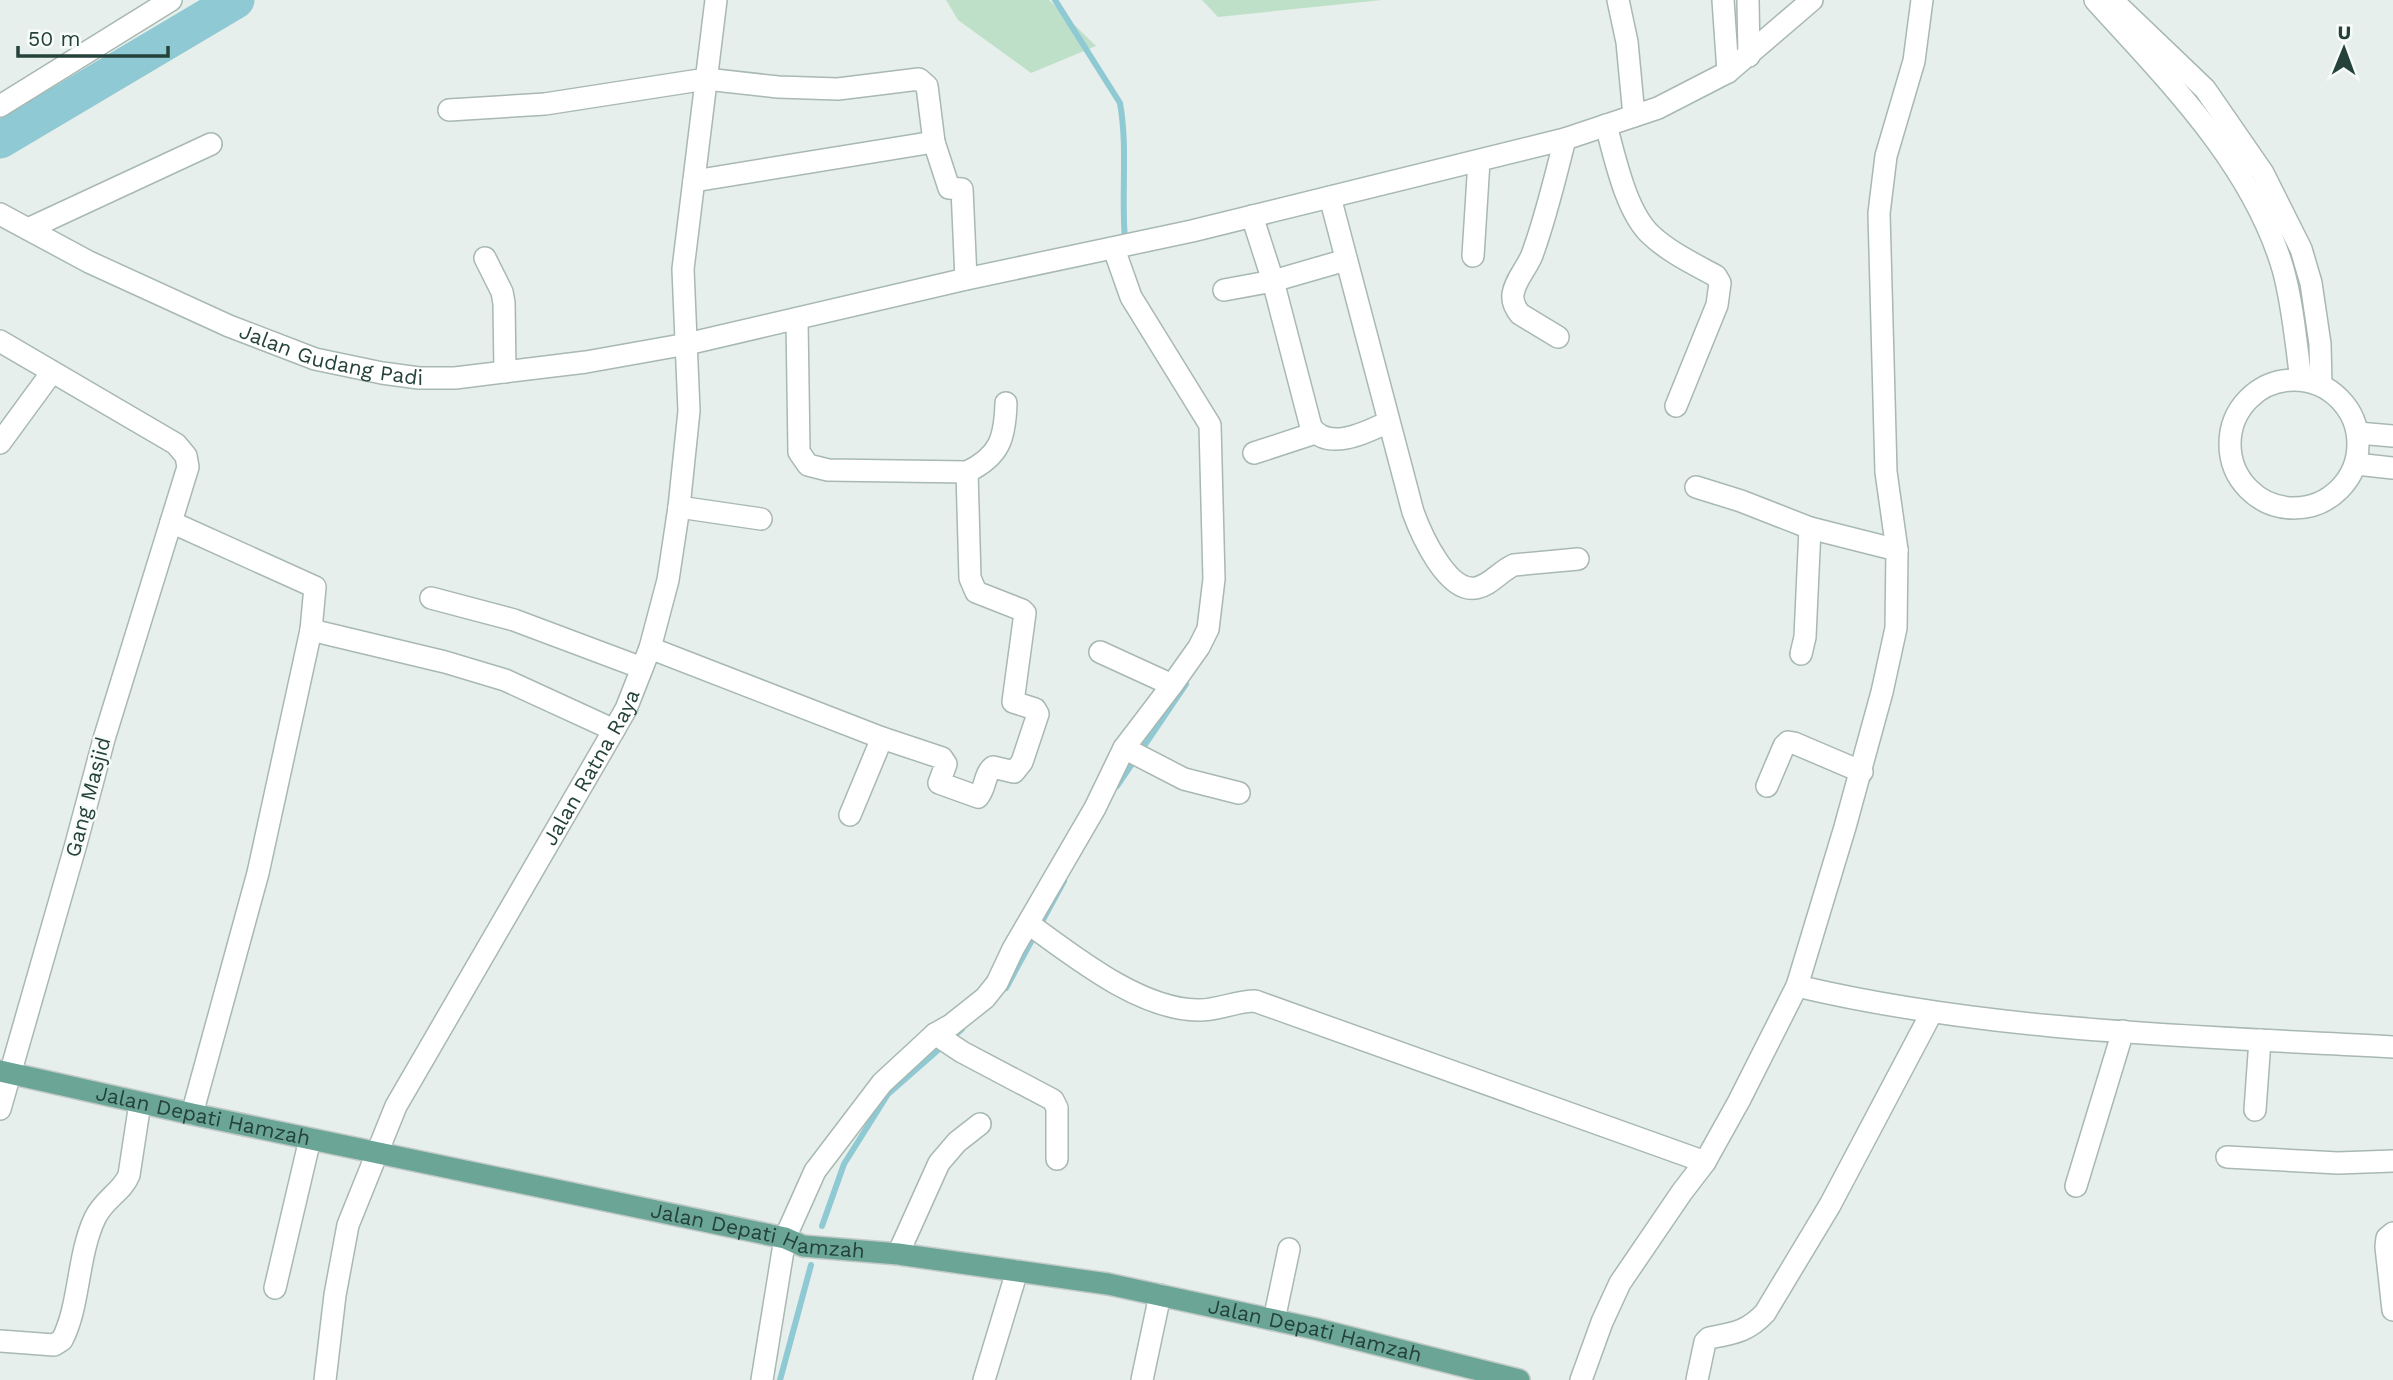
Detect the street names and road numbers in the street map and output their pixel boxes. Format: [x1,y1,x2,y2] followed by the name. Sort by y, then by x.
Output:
[236,318,423,390] street label: Jalan Gudang Padi
[537,686,644,850] street label: Jalan Ratna Raya
[59,734,116,860] street label: Gang Masjid
[94,1080,313,1150] street label: Jalan Depati Hamzah
[649,1197,866,1263] street label: Jalan Depati Hamzah
[1206,1293,1425,1367] street label: Jalan Depati Hamzah

